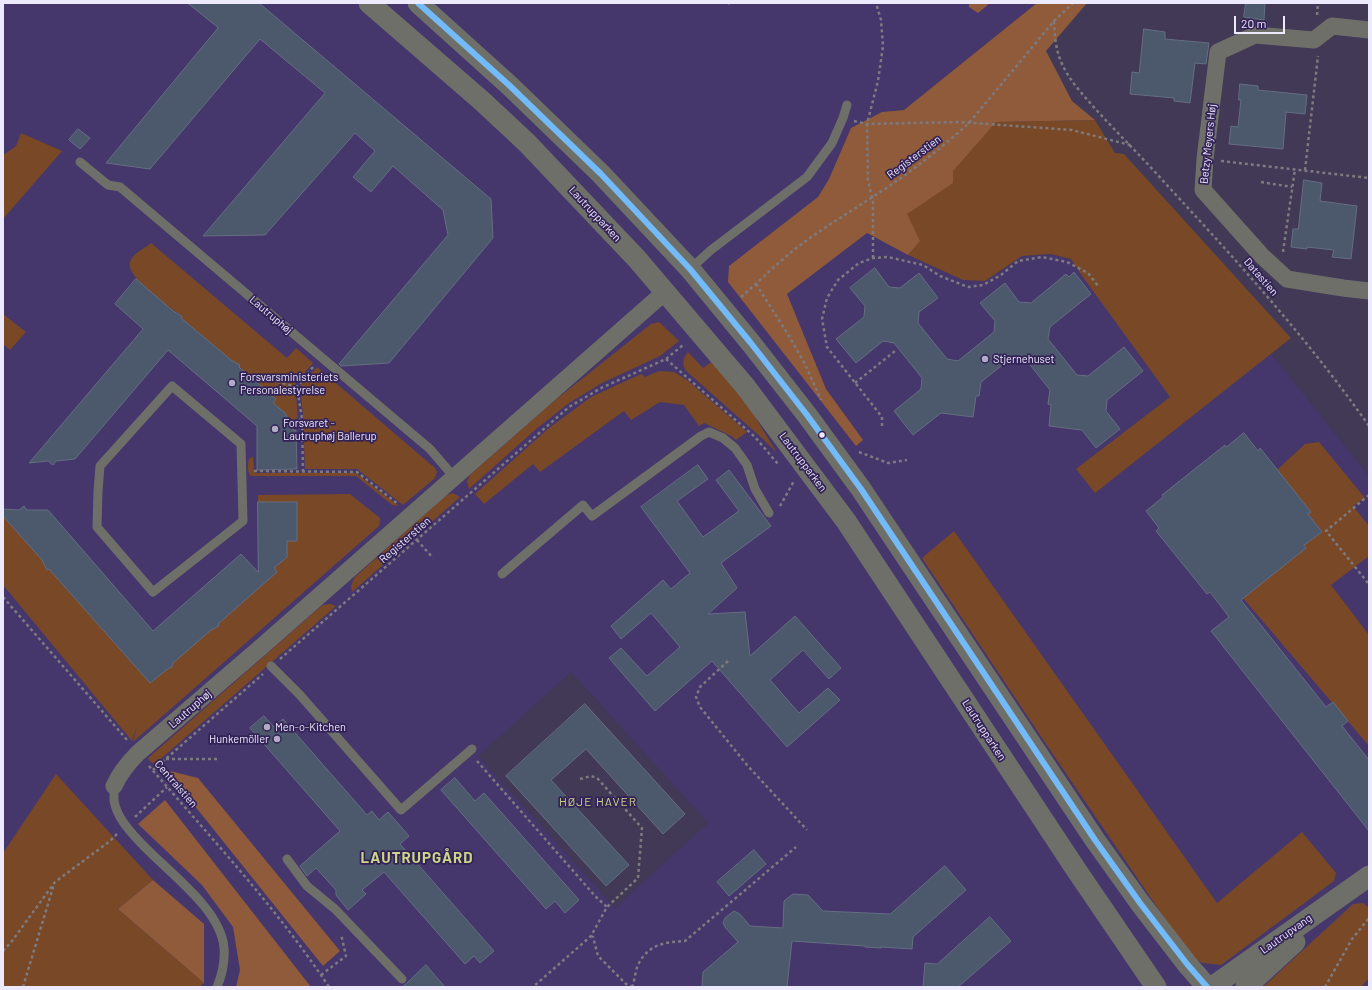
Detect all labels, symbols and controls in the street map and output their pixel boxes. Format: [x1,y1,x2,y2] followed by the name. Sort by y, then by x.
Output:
[1236,8,1287,34] scale bar
[1241,16,1267,30] text: 20 m
[1197,103,1219,185] street label: Betzy Meyers Høj
[884,132,944,182] street label: Registerstien
[566,184,624,244] street label: Lautrupparken
[1241,255,1281,299] street label: Datastien
[247,293,295,337] street label: Lautruphøj
[993,352,1055,366] place label: Stjernehuset
[980,354,990,364] marker: Stjernehuset
[240,370,338,396] place label: Forsvarsministeriets Personalestyrelse
[227,378,237,388] marker: Forsvarsministeriets Personalestyrelse
[283,416,377,442] place label: Forsvaret - Lautruphøj Ballerup
[270,424,280,434] marker: Forsvaret - Lautruphøj Ballerup
[777,430,829,494] street label: Lautrupparken
[817,430,827,440] unlabelled marker
[376,514,434,566] street label: Registerstien
[166,687,214,731] street label: Lautruphøj
[959,697,1009,763] street label: Lautrupparken
[275,720,346,734] place label: Men-o-Kitchen
[262,722,272,732] marker: Men-o-Kitchen
[209,732,269,746] place label: Hunkemöller
[272,734,282,744] marker: Hunkemöller
[152,758,200,810] street label: Centralstien
[559,795,637,809] district label: HØJE HAVER
[361,849,473,867] district label: LAUTRUPGÅRD
[1258,911,1314,957] street label: Lautrupvang

